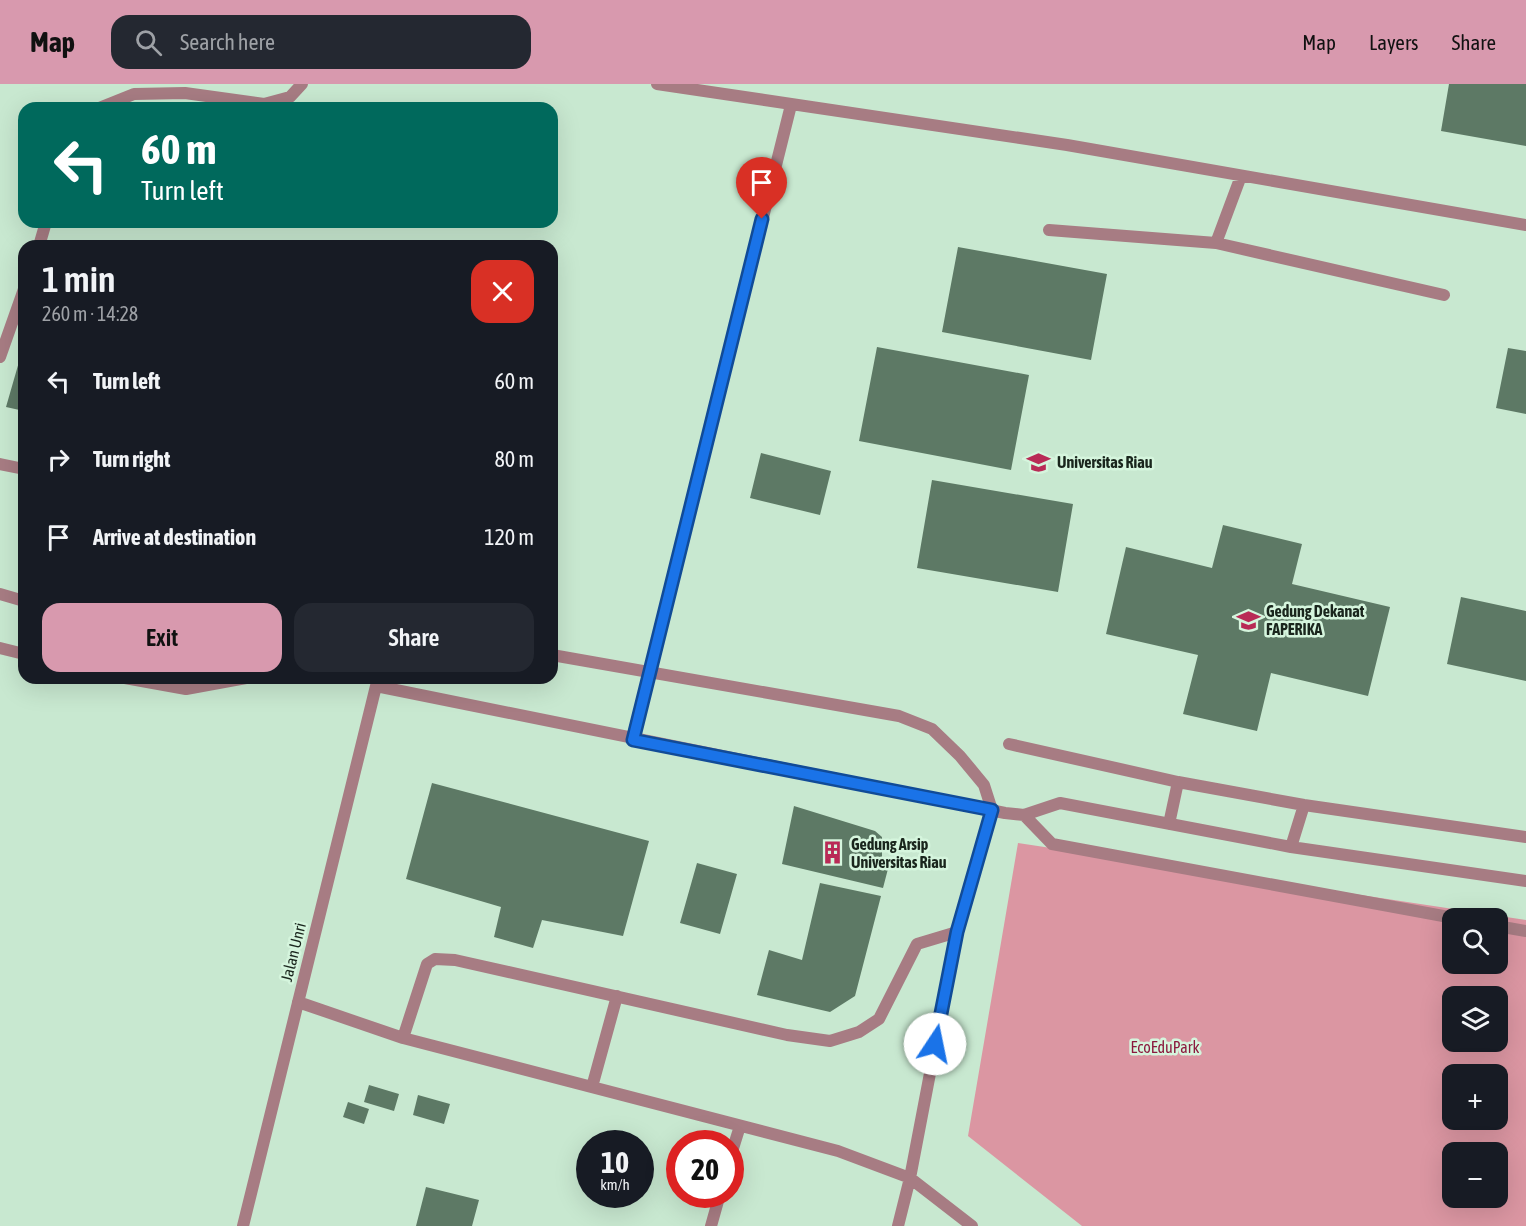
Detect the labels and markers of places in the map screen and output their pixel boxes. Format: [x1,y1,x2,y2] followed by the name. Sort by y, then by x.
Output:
[736,157,787,219] pin
[1026,449,1052,475] school or university icon: Universitas Riau
[1057,453,1153,471] place label: Universitas Riau
[1266,602,1365,638] place label: Gedung Dekanat FAPERIKA
[1235,607,1261,633] school or university icon: Gedung Dekanat FAPERIKA
[851,835,947,871] place label: Gedung Arsip Universitas Riau
[820,840,846,866] building icon: Gedung Arsip Universitas Riau

